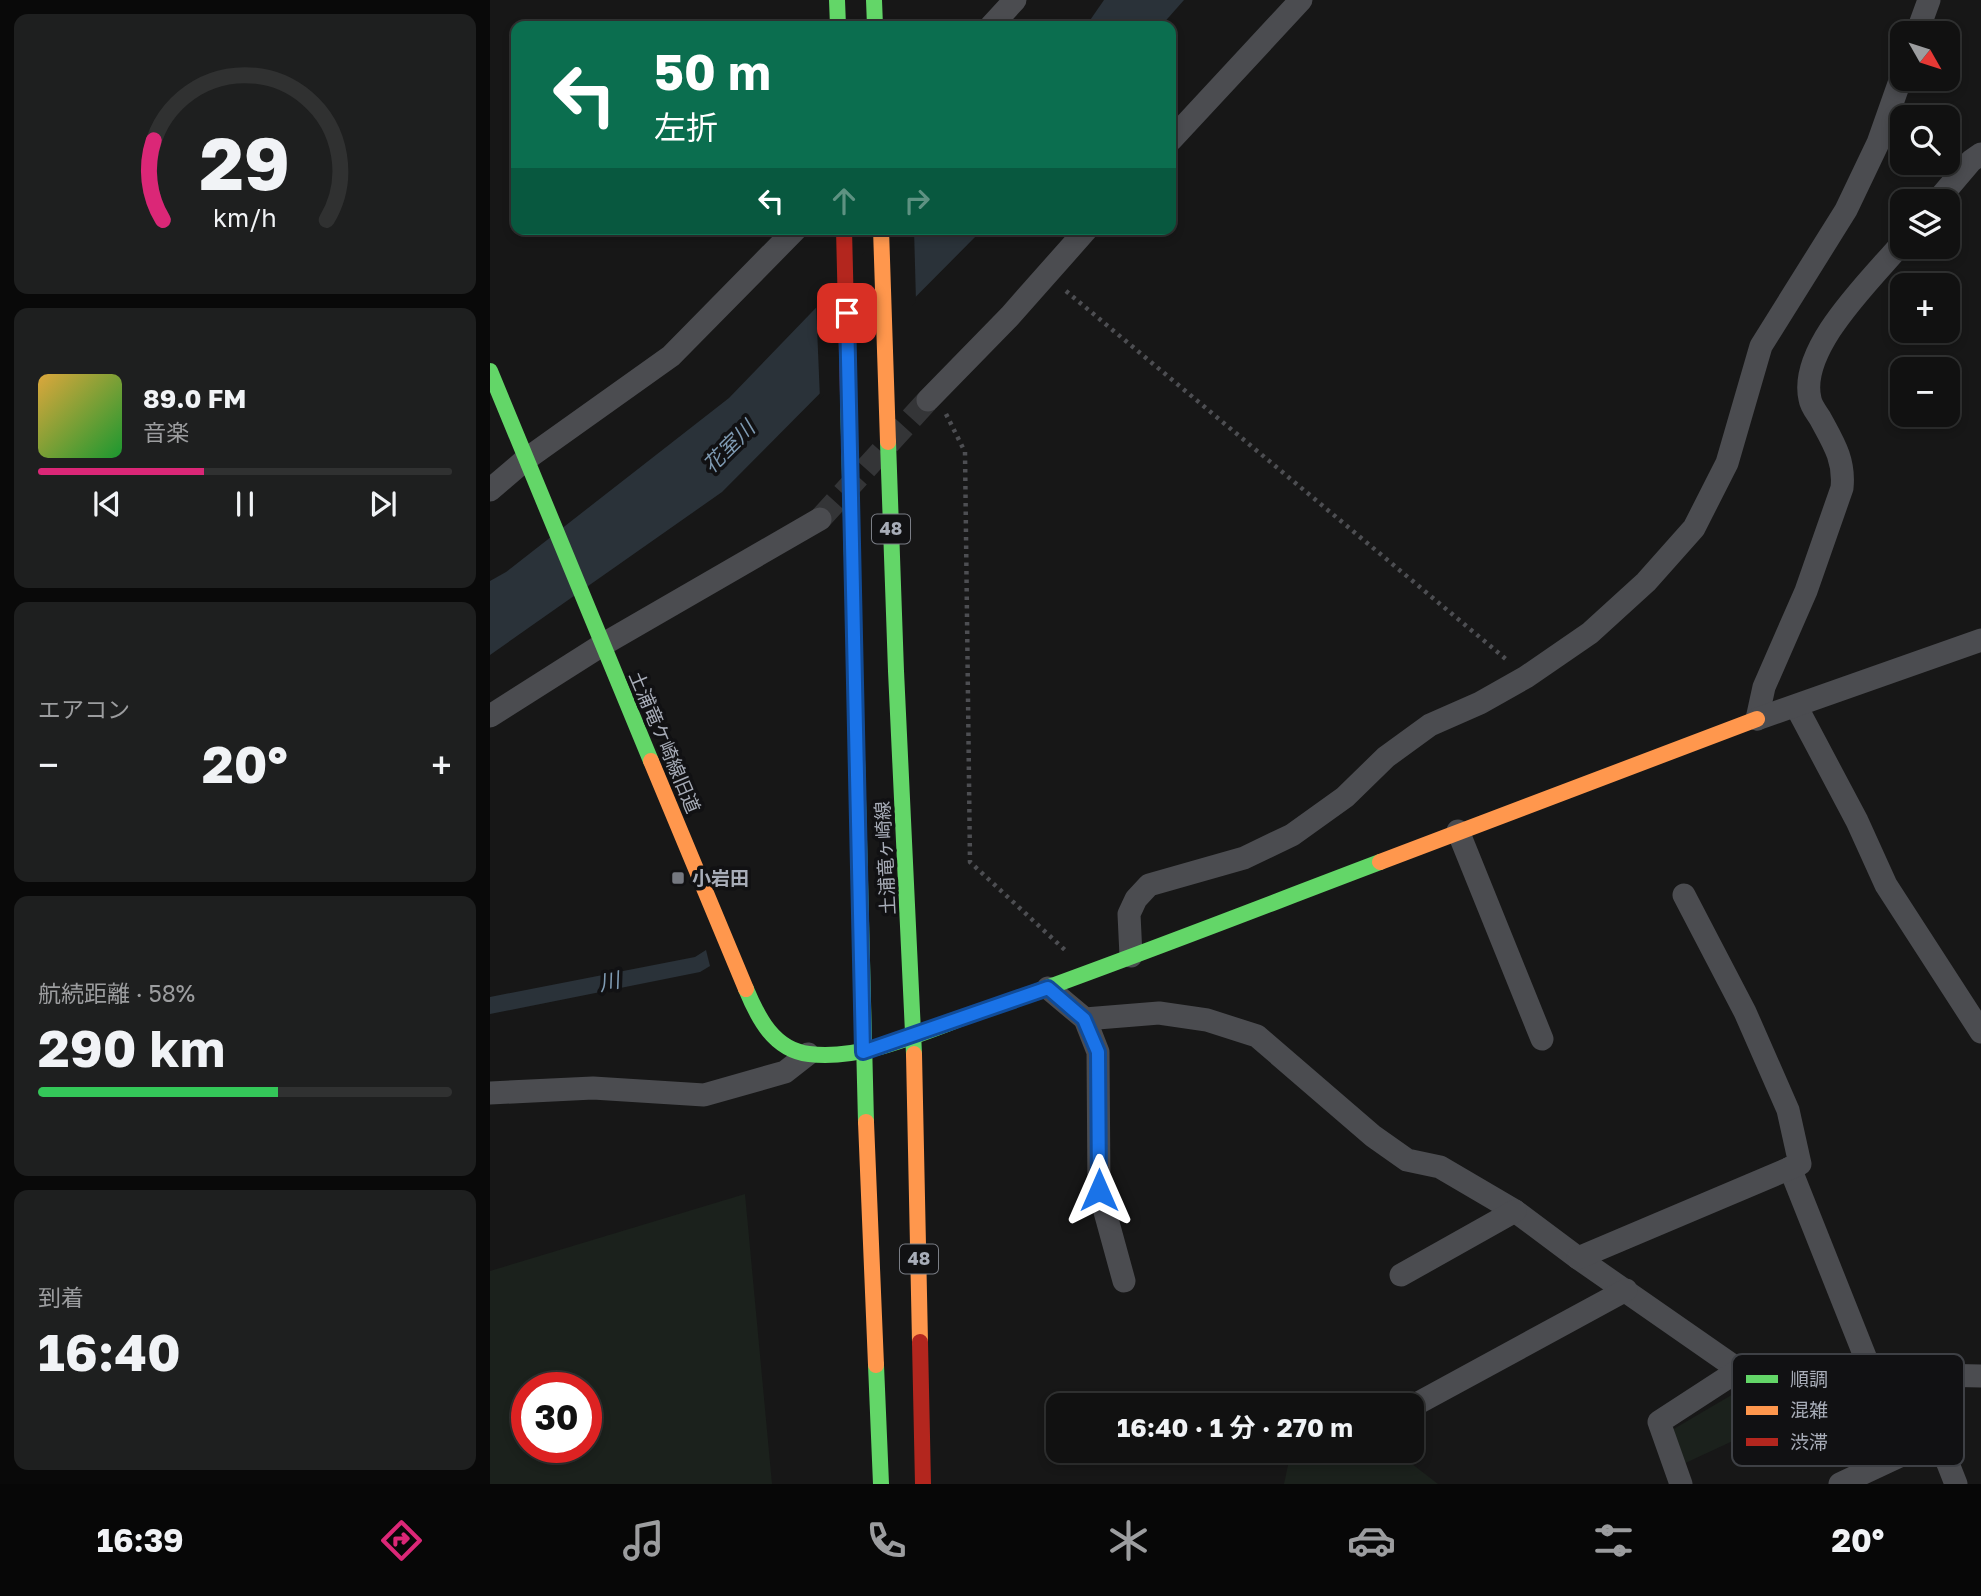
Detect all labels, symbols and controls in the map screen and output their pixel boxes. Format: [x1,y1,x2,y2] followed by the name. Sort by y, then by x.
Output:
[1890,21,1960,91] north arrow
[1890,21,1960,427] map controls
[654,42,771,101] text: 50 m
[539,49,630,140] icon: left
[1890,105,1960,175] button: search
[654,108,718,146] text: 左折
[200,119,290,206] text: 29
[752,182,790,220] icon: left
[825,182,863,220] icon: ahead
[898,182,936,220] icon: right
[1890,189,1960,259] button: layers
[213,202,277,233] text: km/h
[1890,273,1960,343] button: +
[817,283,877,343] pin
[828,294,866,332] icon: arrive
[1890,357,1960,427] button: −
[143,383,246,414] text: 89.0 FM
[697,413,761,478] water label: 花室川
[143,418,189,446] text: 音楽
[88,485,126,523] icon: previous
[226,485,264,523] icon: pause
[364,485,402,523] icon: next
[872,514,910,544] road number: 48
[625,667,706,816] street label: 土浦竜ケ崎線旧道
[38,695,130,723] text: エアコン
[202,732,288,794] text: 20°
[38,742,59,787] text: −
[431,742,452,787] text: +
[870,800,899,916] street label: 土浦竜ヶ崎線
[692,866,749,889] place label: 小岩田
[670,870,686,886] marker: 小岩田
[596,966,624,996] water label: 川
[38,979,195,1007] text: 航続距離 · 58%
[38,1016,225,1078] text: 290 km
[1062,1153,1136,1227] position arrow
[900,1244,938,1274] road number: 48
[38,1283,84,1311] text: 到着
[38,1320,181,1382] text: 16:40
[1732,1354,1964,1466] legend
[1790,1367,1828,1390] text: 順調
[511,1372,602,1463] speed limit sign: 30
[1790,1398,1828,1421] text: 混雑
[1117,1412,1353,1443] text: 16:40 · 1 分 · 270 m
[1790,1430,1828,1453] text: 渋滞
[377,1516,426,1565] icon: directions
[619,1516,668,1565] icon: music
[862,1516,911,1565] icon: phone
[1104,1516,1153,1565] icon: climate
[1347,1516,1396,1565] icon: car
[1589,1516,1638,1565] icon: filters
[97,1521,184,1559] text: 16:39
[1831,1521,1884,1559] text: 20°

